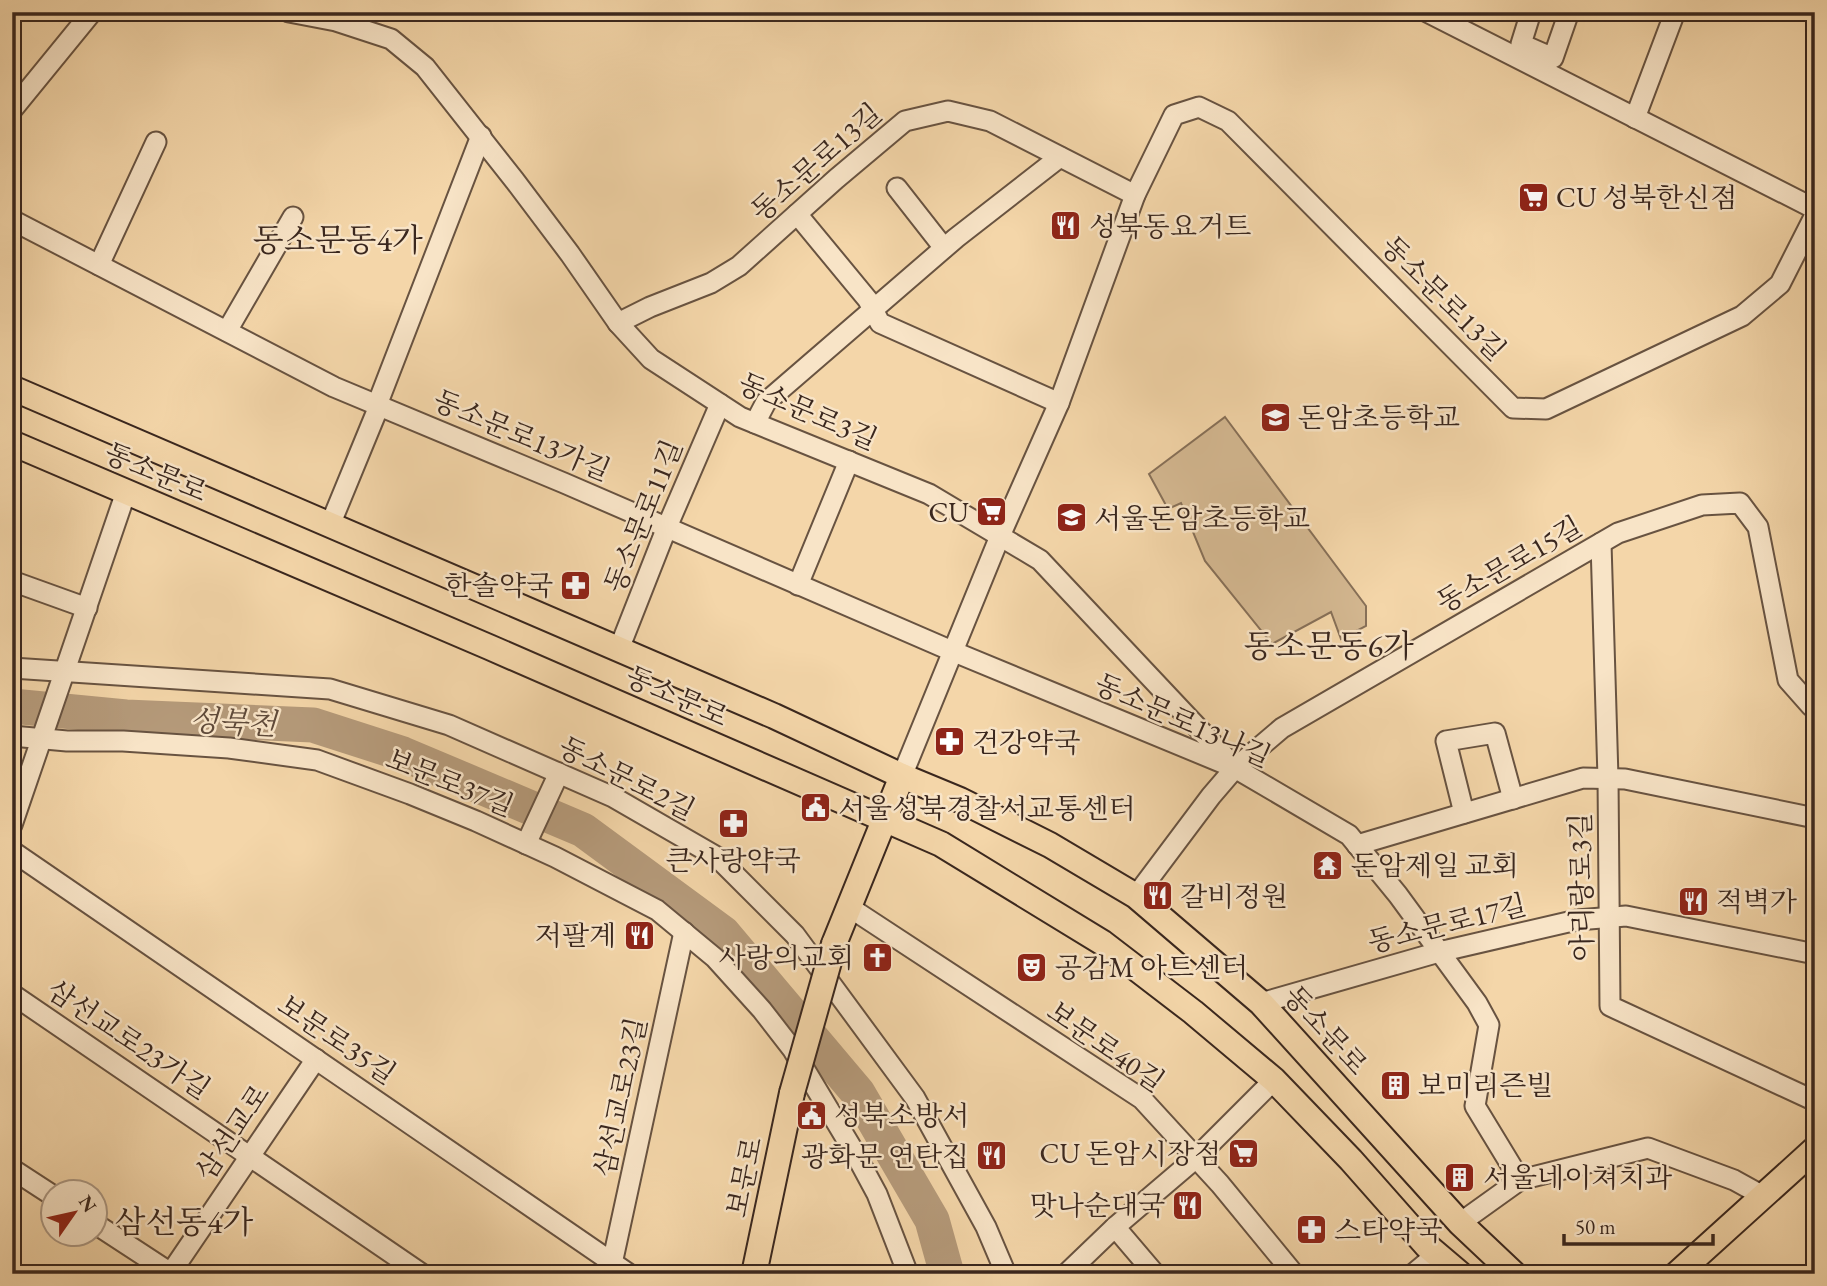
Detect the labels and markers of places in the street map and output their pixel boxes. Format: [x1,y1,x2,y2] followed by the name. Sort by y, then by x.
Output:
[1556,179,1737,215] place label: CU 성북한신점
[1516,180,1550,214] supermarket icon: CU 성북한신점
[1089,208,1251,244] place label: 성북동요거트
[1049,209,1083,243] restaurant icon: 성북동요거트
[1298,399,1460,435] place label: 돈암초등학교
[1258,400,1292,434] school or university icon: 돈암초등학교
[928,494,969,530] place label: CU
[975,495,1009,529] supermarket icon: CU
[1094,500,1310,536] place label: 서울돈암초등학교
[1054,501,1088,535] school or university icon: 서울돈암초등학교
[445,567,553,603] place label: 한솔약국
[559,568,593,602] pharmacy icon: 한솔약국
[972,724,1080,760] place label: 건강약국
[932,725,966,759] pharmacy icon: 건강약국
[838,790,1136,826] place label: 서울성북경찰서교통센터
[798,791,832,825] public building icon: 서울성북경찰서교통센터
[716,806,750,840] pharmacy icon: 큰사랑약국
[665,842,801,878] place label: 큰사랑약국
[1351,847,1519,883] place label: 돈암제일 교회
[1311,848,1345,882] temple icon: 돈암제일 교회
[1180,878,1288,914] place label: 갈비정원
[1140,879,1174,913] restaurant icon: 갈비정원
[1716,883,1797,919] place label: 적벽가
[1676,884,1710,918] restaurant icon: 적벽가
[535,917,616,953] place label: 저팔계
[622,918,656,952] restaurant icon: 저팔계
[719,939,854,975] place label: 사랑의교회
[860,940,894,974] church icon: 사랑의교회
[1055,949,1248,985] place label: 공감M 아트센터
[1015,950,1049,984] theatre icon: 공감M 아트센터
[1418,1067,1553,1103] place label: 보미리즌빌
[1378,1068,1412,1102] building icon: 보미리즌빌
[834,1097,969,1133] place label: 성북소방서
[794,1098,828,1132] public building icon: 성북소방서
[1040,1135,1221,1171] place label: CU 돈암시장점
[1227,1136,1261,1170] supermarket icon: CU 돈암시장점
[801,1138,969,1174] place label: 광화문 연탄집
[975,1139,1009,1173] restaurant icon: 광화문 연탄집
[1483,1159,1672,1195] place label: 서울네이쳐치과
[1443,1160,1477,1194] building icon: 서울네이쳐치과
[1030,1187,1165,1223] place label: 맛나순대국
[1171,1188,1205,1222] restaurant icon: 맛나순대국
[1334,1212,1442,1248] place label: 스타약국
[1294,1213,1328,1247] pharmacy icon: 스타약국

